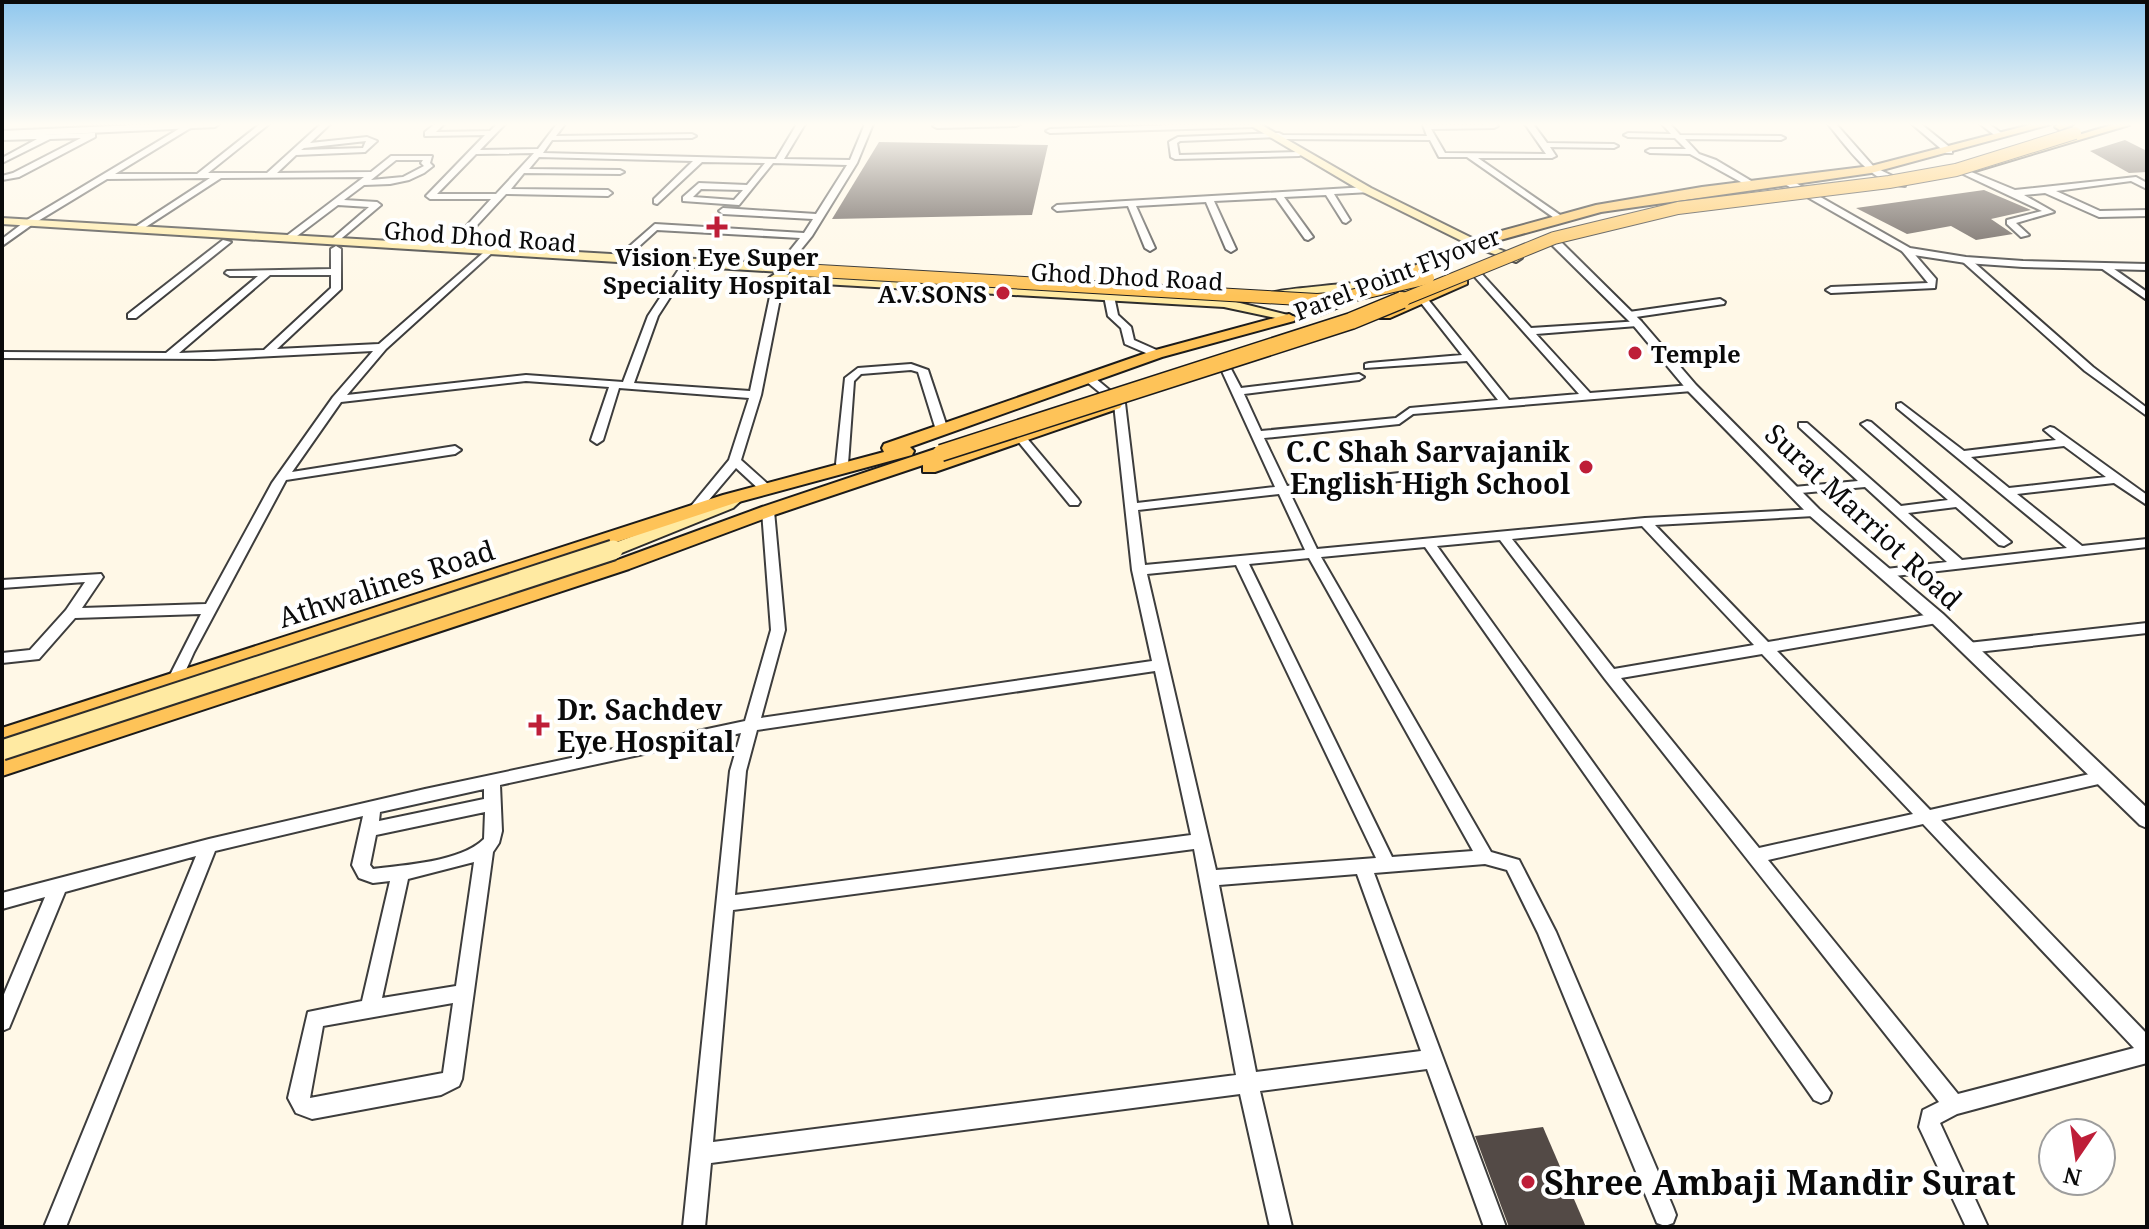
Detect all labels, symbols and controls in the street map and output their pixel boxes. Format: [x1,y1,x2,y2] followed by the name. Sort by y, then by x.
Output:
[383,213,577,259] street label: Ghod Dhod Road
[706,216,728,238] marker: Vision Eye Super Speciality Hospital
[1289,218,1505,328] street label: Parel Point Flyover
[603,240,831,301] place label: Vision Eye Super Speciality Hospital
[1030,254,1224,298] street label: Ghod Dhod Road
[878,277,987,310] place label: A.V.SONS
[994,284,1012,302] marker: A.V.SONS
[1651,337,1741,370] place label: Temple
[1626,344,1644,362] marker: Temple
[1757,415,1971,617] street label: Surat Marriot Road
[1286,432,1570,502] place label: C.C Shah Sarvajanik English High School
[1577,458,1595,476] marker: C.C Shah Sarvajanik English High School
[273,530,499,636] street label: Athwalines Road
[557,690,734,760] place label: Dr. Sachdev Eye Hospital
[528,714,550,736] marker: Dr. Sachdev Eye Hospital
[2037,1117,2117,1197] north arrow
[1544,1159,2016,1205] place label: Shree Ambaji Mandir Surat
[2060,1161,2084,1194] text: N
[1519,1173,1537,1191] marker: Shree Ambaji Mandir Surat

